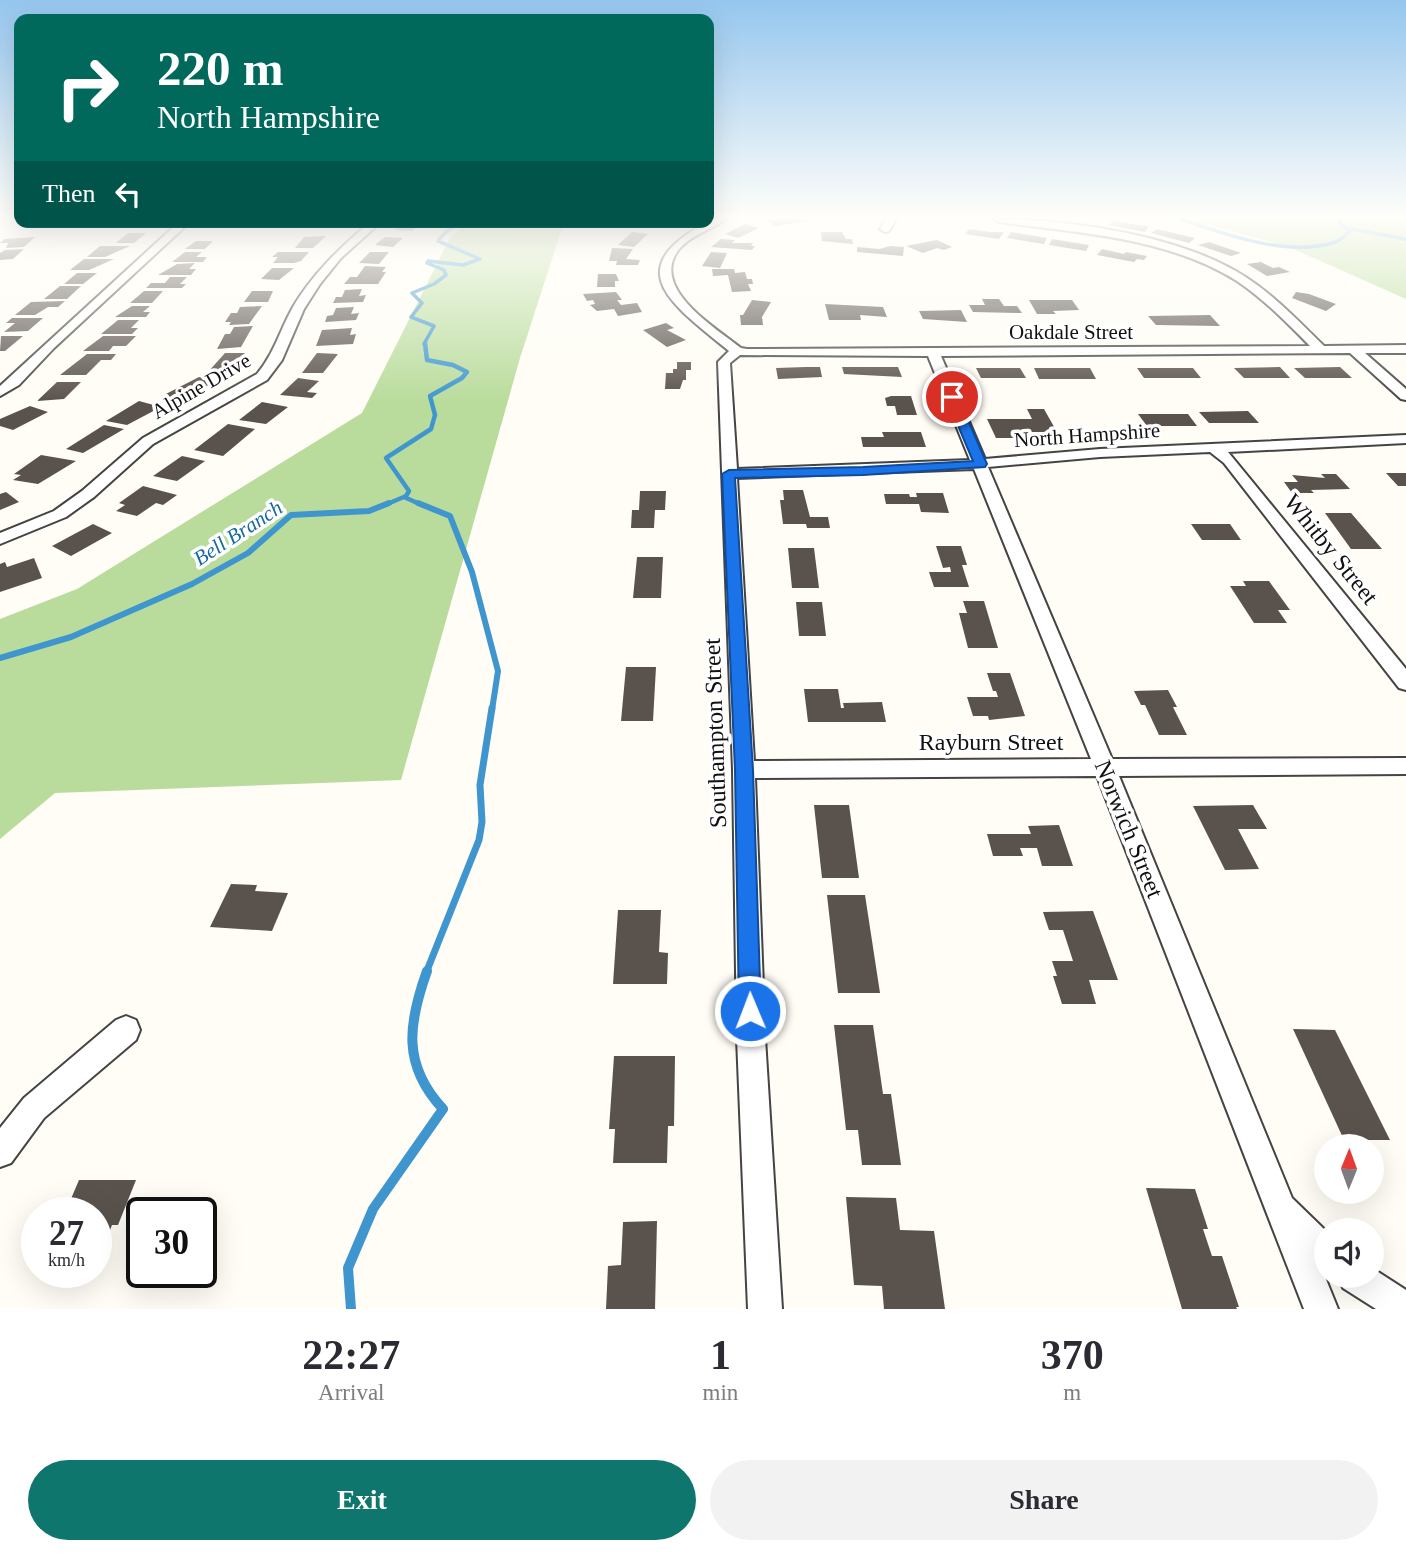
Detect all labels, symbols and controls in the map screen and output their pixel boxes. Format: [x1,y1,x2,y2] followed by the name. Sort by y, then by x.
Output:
[157,41,284,96] text: 220 m
[42,42,133,133] icon: right
[157,99,380,135] text: North Hampshire
[109,175,147,213] icon: left
[42,179,95,208] text: Then
[1009,320,1133,344] street label: Oakdale Street
[147,348,255,424] street label: Alpine Drive
[922,367,982,427] pin
[933,378,971,416] icon: arrive
[1013,418,1161,452] street label: North Hampshire
[1279,489,1383,609] street label: Whitby Street
[189,495,287,571] water label: Bell Branch
[699,637,731,828] street label: Southampton Street
[919,729,1064,755] street label: Rayburn Street
[1090,756,1169,902] street label: Norwich Street
[713,974,787,1048] position arrow
[1314,1134,1384,1204] north arrow
[1314,1134,1384,1288] map controls
[126,1197,217,1288] speed limit sign: 30
[49,1214,84,1253] text: 27
[1314,1218,1384,1288] button: sound
[48,1250,85,1270] text: km/h
[302,1332,400,1378] text: 22:27
[710,1332,731,1378] text: 1
[1041,1332,1104,1378] text: 370
[318,1380,385,1405] text: Arrival
[703,1380,738,1405] text: min
[1063,1380,1081,1405] text: m
[28,1460,696,1540] button: Exit
[710,1460,1378,1540] button: Share

